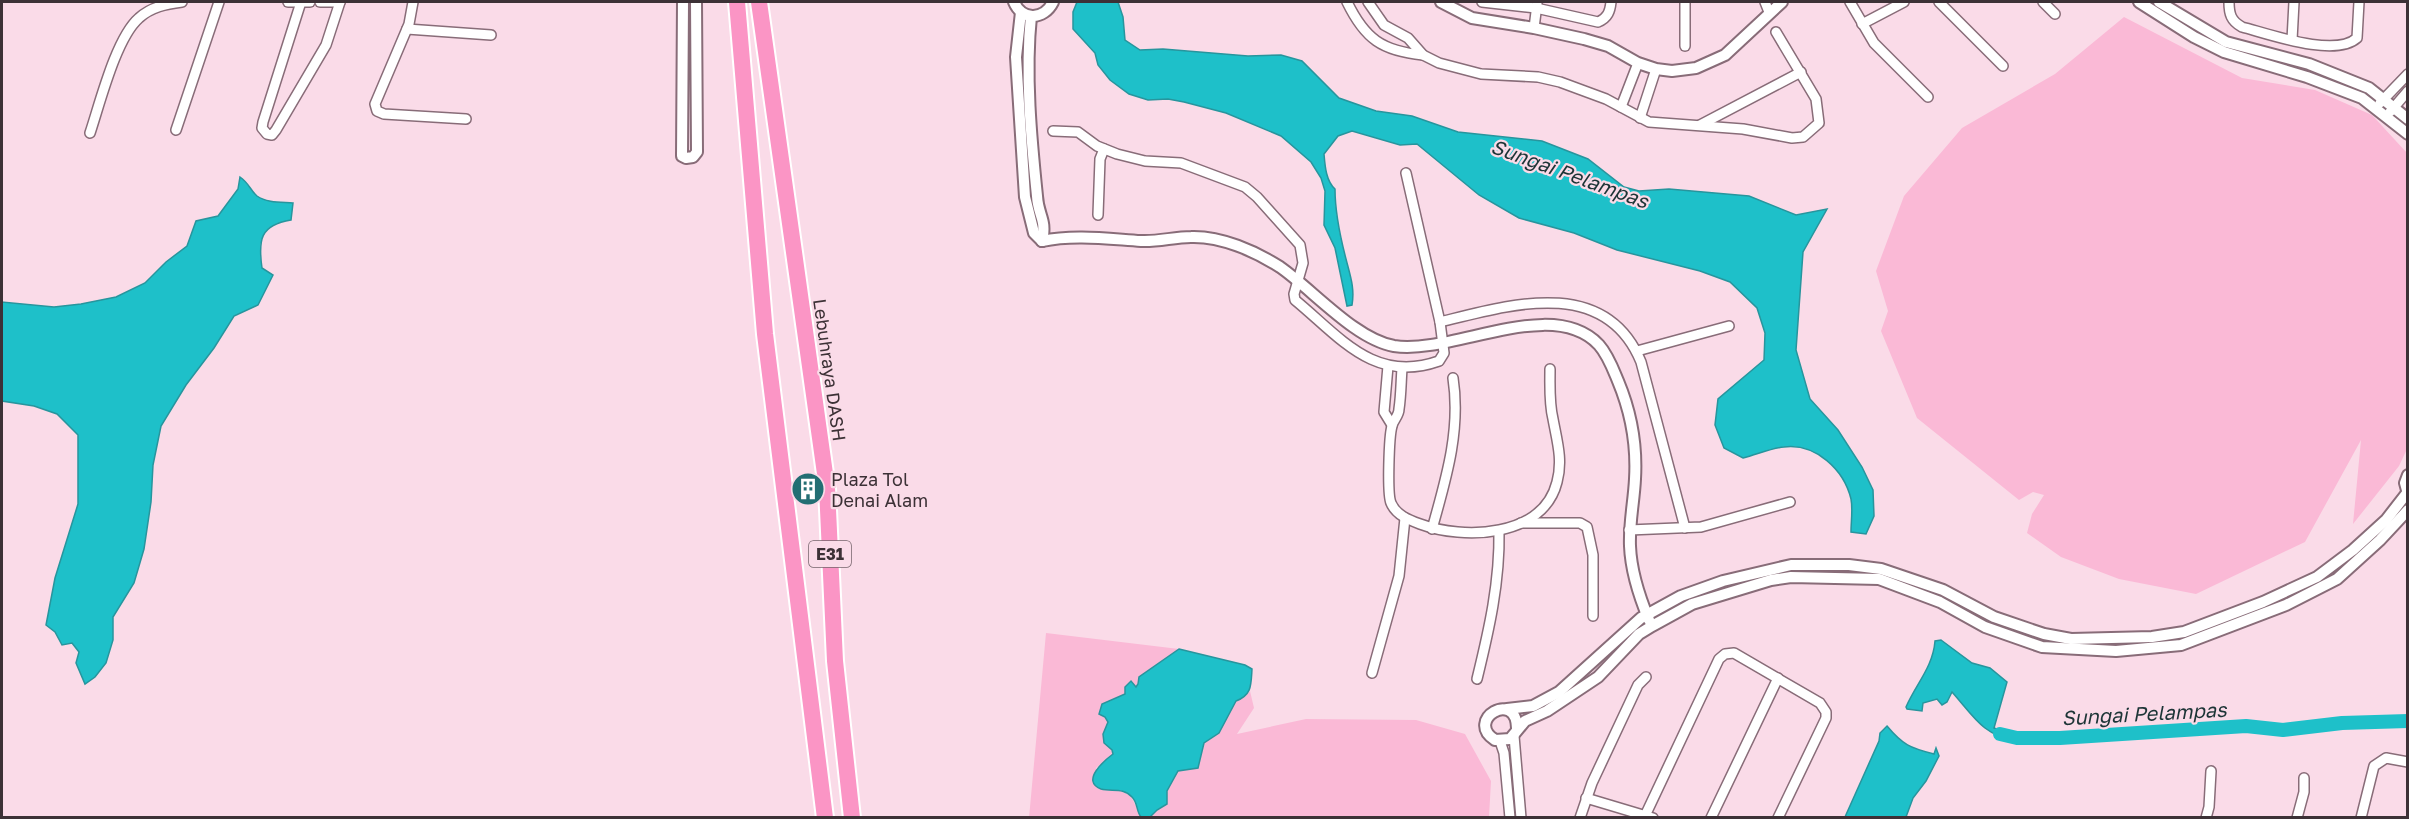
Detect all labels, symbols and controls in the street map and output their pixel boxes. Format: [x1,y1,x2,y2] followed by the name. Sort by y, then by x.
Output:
[1488,133,1653,214] water label: Sungai Pelampas
[809,297,851,443] street label: Lebuhraya DASH
[831,468,928,511] place label: Plaza Tol Denai Alam
[790,471,826,507] building icon: Plaza Tol Denai Alam
[809,541,851,567] road number: E31
[2061,697,2229,730] water label: Sungai Pelampas

